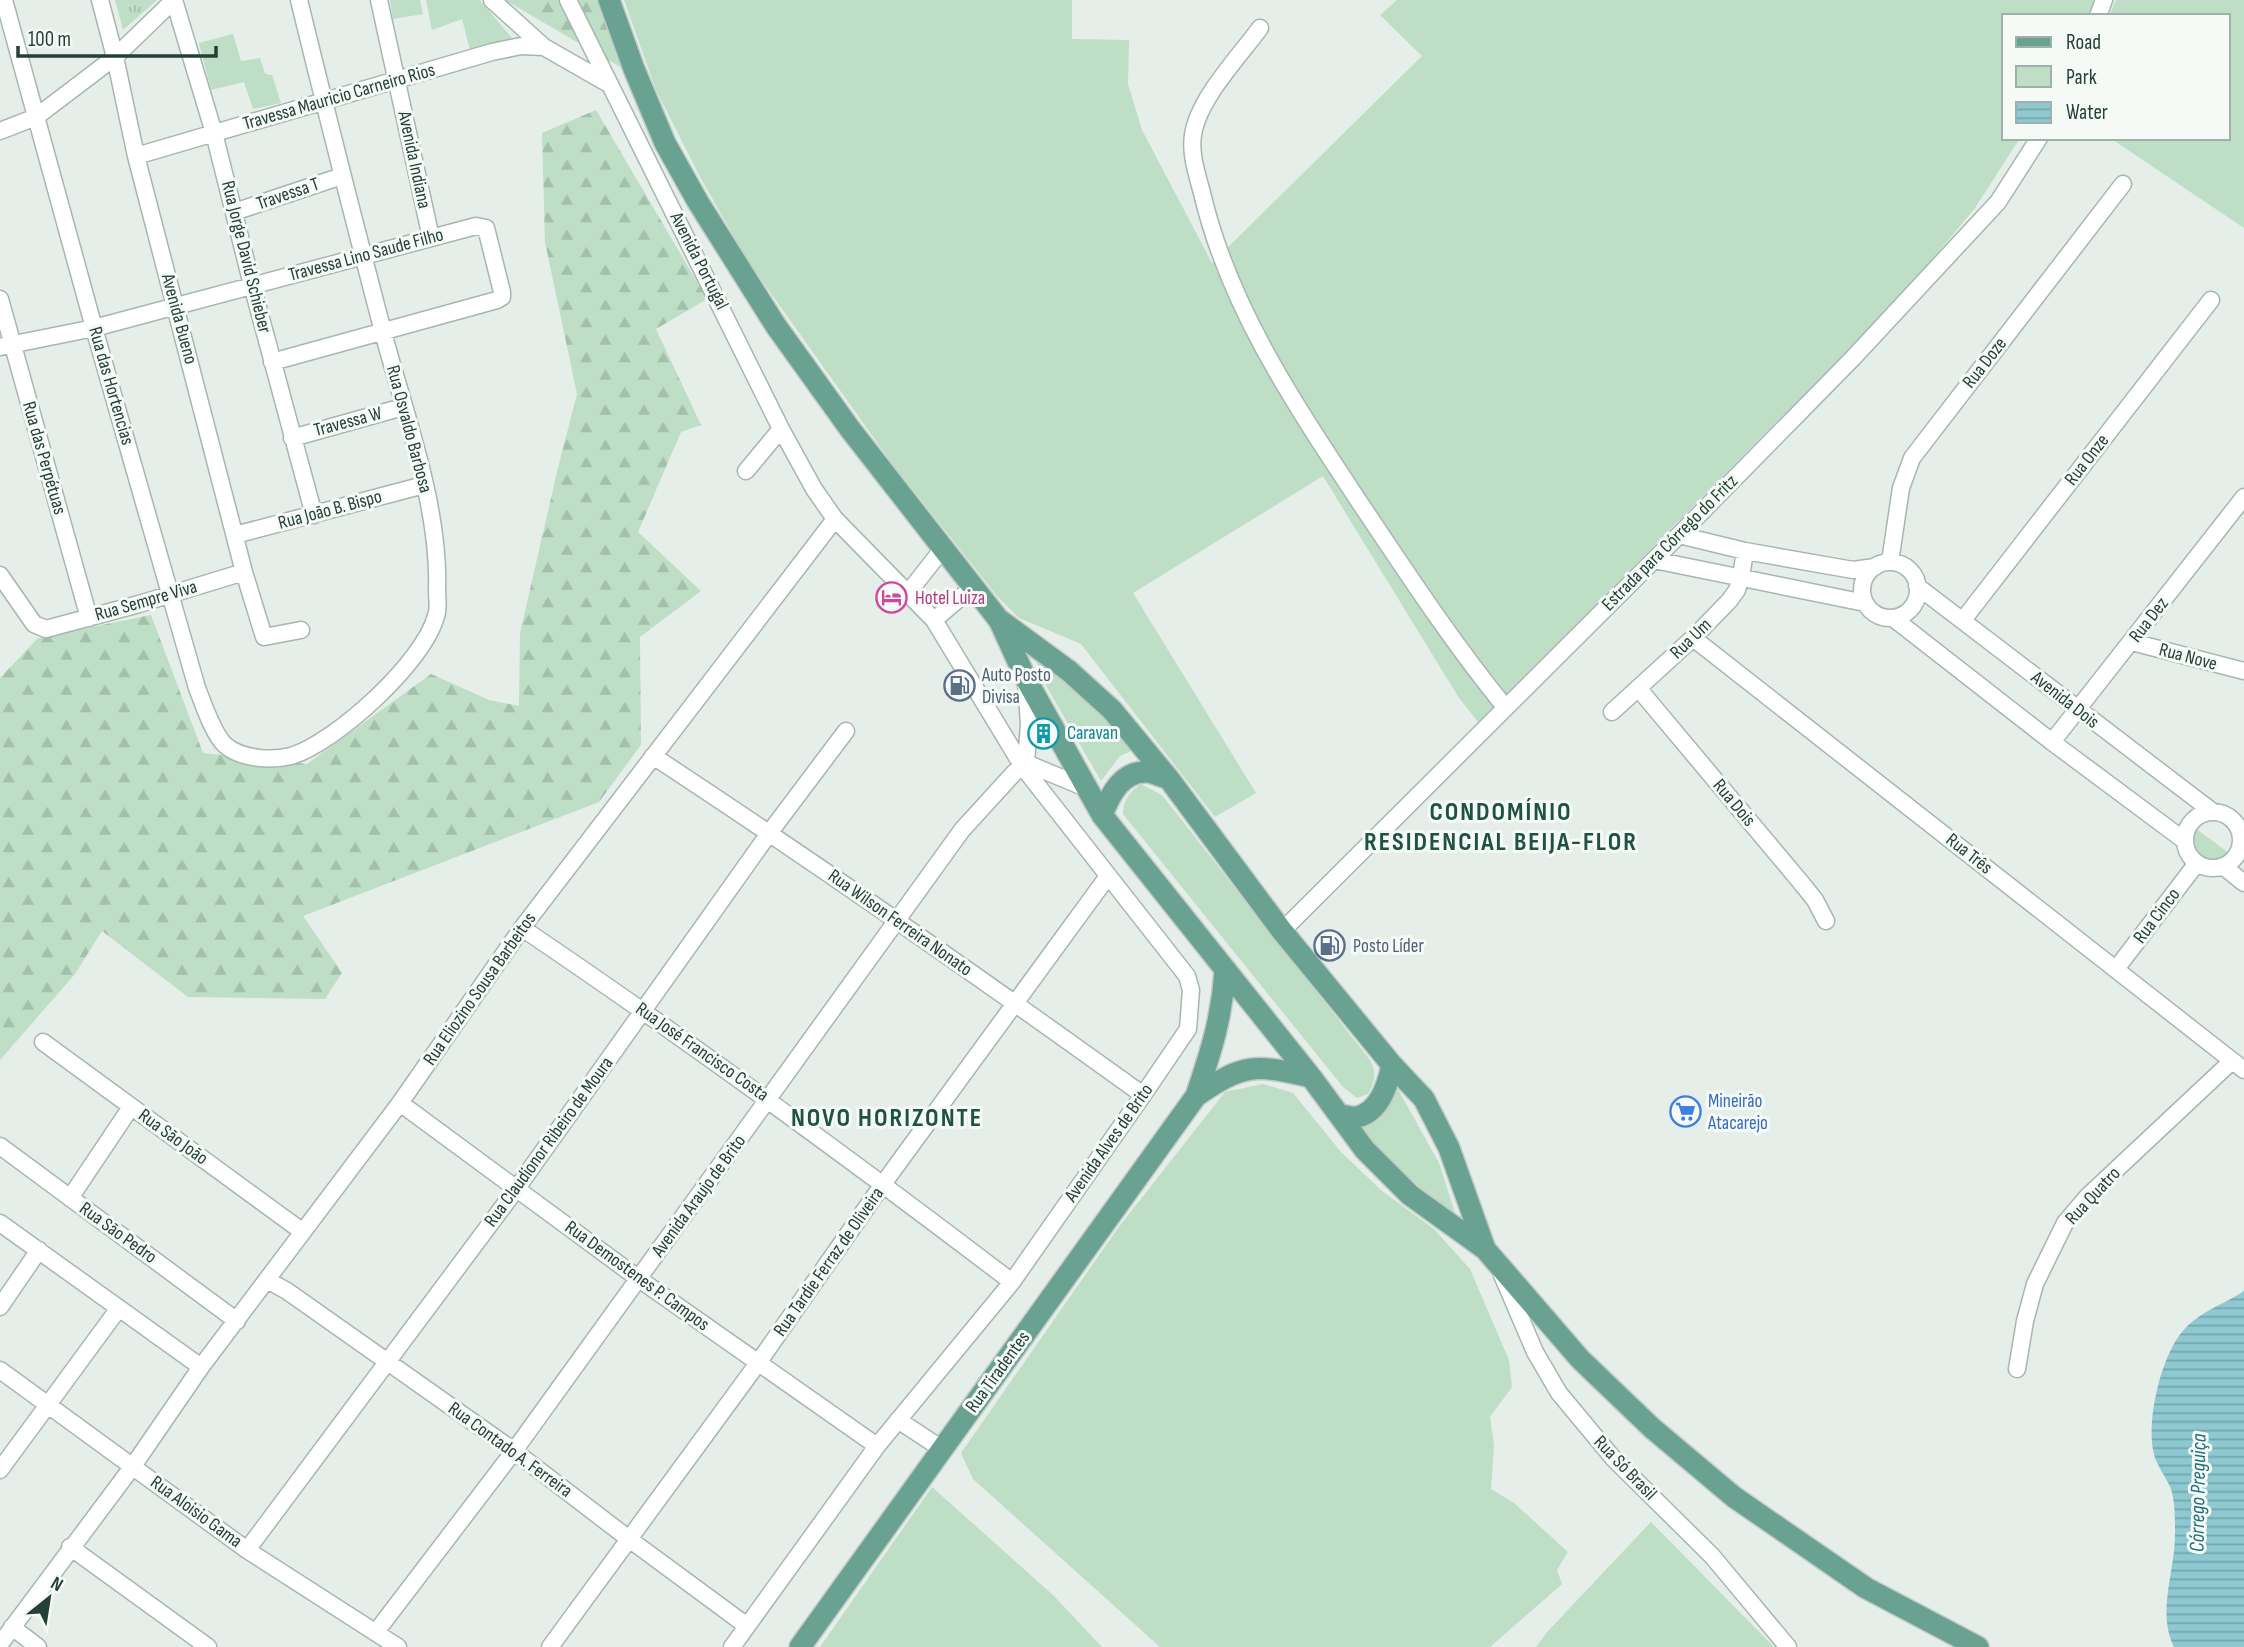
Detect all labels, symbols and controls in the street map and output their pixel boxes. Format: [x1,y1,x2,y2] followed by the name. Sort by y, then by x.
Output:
[18,14,215,58] scale bar
[2002,14,2230,140] legend
[28,27,71,52] text: 100 m
[2066,30,2101,55] text: Road
[240,59,438,135] street label: Travessa Mauricio Carneiro Rios
[2066,65,2097,90] text: Park
[2066,100,2108,125] text: Water
[392,108,436,211] street label: Avenida Indiana
[254,172,323,215] street label: Travessa T
[216,178,276,336] street label: Rua Jorge David Schieber
[664,208,733,314] street label: Avenida Portugal
[286,223,446,287] street label: Travessa Lino Saude Filho
[156,270,202,367] street label: Avenida Bueno
[83,324,139,448] street label: Rua das Hortencias
[1958,333,2012,393] street label: Rua Doze
[381,363,437,495] street label: Rua Osvaldo Barbosa
[17,399,71,517] street label: Rua das Perpétuas
[311,402,385,442] street label: Travessa W
[2060,430,2114,490] street label: Rua Onze
[1597,470,1743,616] street label: Estrada para Córrego do Fritz
[276,485,384,535] street label: Rua João B. Bispo
[92,575,200,627] street label: Rua Sempre Viva
[875,581,909,615] hotel icon: Hotel Luiza
[915,587,985,610] place label: Hotel Luiza
[2124,593,2174,647] street label: Rua Dez
[1666,614,1716,664] street label: Rua Um
[2156,638,2220,676] street label: Rua Nove
[981,664,1051,709] place label: Auto Posto Divisa
[2026,666,2104,734] street label: Avenida Dois
[942,669,976,703] fuel station icon: Auto Posto Divisa
[1027,716,1061,750] building icon: Caravan
[1067,722,1118,745] place label: Caravan
[1708,775,1760,831] street label: Rua Dois
[1364,797,1638,858] district label: CONDOMÍNIO RESIDENCIAL BEIJA-FLOR
[1941,829,1997,879] street label: Rua Três
[823,865,977,981] street label: Rua Wilson Ferreira Nonato
[2129,884,2185,948] street label: Rua Cinco
[419,908,541,1070] street label: Rua Eliozino Sousa Barbeitos
[1313,929,1347,963] fuel station icon: Posto Líder
[1353,935,1424,958] place label: Posto Líder
[631,997,773,1107] street label: Rua José Francisco Costa
[480,1053,618,1231] street label: Rua Claudionor Ribeiro de Moura
[1059,1080,1158,1207] street label: Avenida Alves de Brito
[1707,1090,1768,1135] place label: Mineirão Atacarejo
[1668,1095,1702,1129] supermarket icon: Mineirão Atacarejo
[791,1103,983,1134] district label: NOVO HORIZONTE
[134,1104,212,1170] street label: Rua São João
[646,1130,751,1262] street label: Avenida Araujo de Brito
[2061,1162,2125,1230] street label: Rua Quatro
[769,1183,889,1341] street label: Rua Tardie Ferraz de Oliveira
[75,1197,161,1269] street label: Rua São Pedro
[560,1216,714,1336] street label: Rua Demostenes P. Campos
[961,1327,1035,1417] street label: Rua Tiradentes
[443,1397,577,1503] street label: Rua Contado A. Ferreira
[1589,1431,1661,1505] street label: Rua Só Brasil
[2184,1433,2212,1552] water label: Córrego Preguiça
[146,1471,246,1553] street label: Rua Aloisio Gama
[14,1563,84,1633] north arrow
[47,1572,67,1597] text: N

